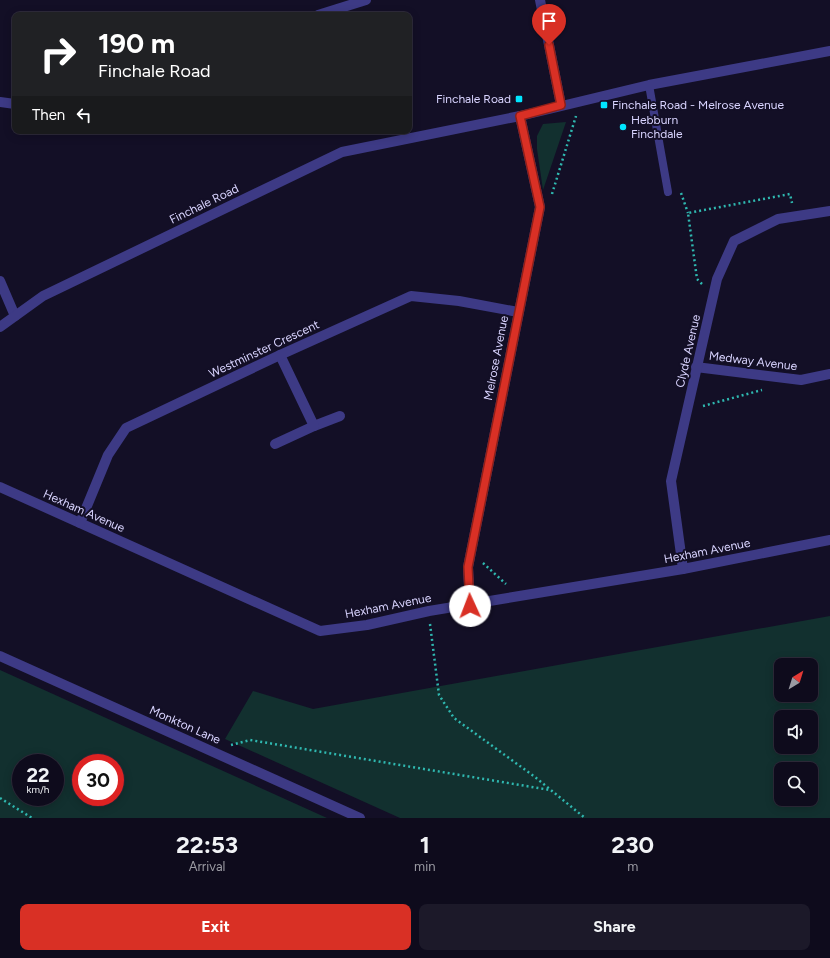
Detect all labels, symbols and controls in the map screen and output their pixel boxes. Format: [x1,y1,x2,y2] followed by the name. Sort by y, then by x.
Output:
[532,4,566,45] pin
[538,10,560,32] icon: arrive
[98,26,175,60] text: 190 m
[32,28,84,80] icon: right
[98,60,211,82] text: Finchale Road
[436,92,511,106] place label: Finchale Road
[514,94,524,104] marker: Finchale Road
[612,98,785,112] place label: Finchale Road - Melrose Avenue
[599,100,609,110] marker: Finchale Road - Melrose Avenue
[73,104,95,126] icon: left
[32,106,65,124] text: Then
[631,113,683,141] place label: Hebburn Finchdale
[618,122,628,132] marker: Hebburn Finchdale
[167,181,241,227] street label: Finchale Road
[673,313,703,389] street label: Clyde Avenue
[481,314,511,402] street label: Melrose Avenue
[207,317,322,381] street label: Westminster Crescent
[708,349,798,373] street label: Medway Avenue
[41,487,127,535] street label: Hexham Avenue
[663,536,752,566] street label: Hexham Avenue
[449,585,491,627] position arrow
[344,591,433,621] street label: Hexham Avenue
[774,658,818,702] north arrow
[774,658,818,806] map controls
[147,703,223,747] street label: Monkton Lane
[774,710,818,754] button: sound
[72,754,124,806] speed limit sign: 30
[774,762,818,806] button: search
[26,763,50,787] text: 22
[27,783,49,796] text: km/h
[176,830,238,859] text: 22:53
[420,830,430,859] text: 1
[611,830,654,859] text: 230
[189,859,225,874] text: Arrival
[414,859,435,874] text: min
[627,859,638,874] text: m
[20,904,411,950] button: Exit
[419,904,810,950] button: Share

